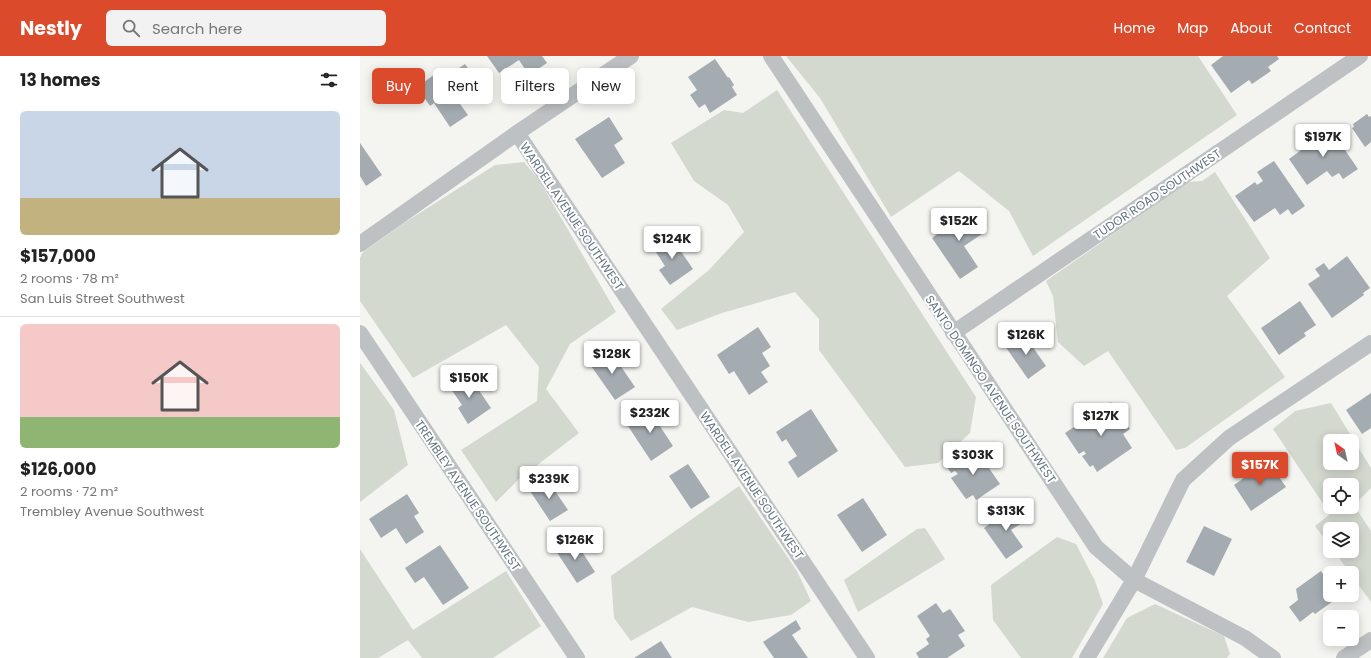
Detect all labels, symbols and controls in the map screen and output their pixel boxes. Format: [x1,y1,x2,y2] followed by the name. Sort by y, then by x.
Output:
[106,10,386,46] search box
[20,15,82,42] text: Nestly
[120,17,142,39] icon: search
[152,18,242,39] text: Search here
[1113,18,1155,38] text: Home
[1177,18,1208,38] text: Map
[1230,18,1272,38] text: About
[1294,18,1351,38] text: Contact
[20,68,101,92] text: 13 homes
[372,68,425,104] chip: Buy
[433,68,493,104] chip: Rent
[501,68,569,104] chip: Filters
[577,68,635,104] chip: New
[318,69,340,91] icon: filters
[1295,124,1351,158] pin: $197K
[1304,127,1342,146] text: $197K
[144,137,216,209] icon: home
[516,139,628,293] street label: WARDELL AVENUE SOUTHWEST
[1090,145,1224,243] street label: TUDOR ROAD SOUTHWEST
[931,208,987,242] pin: $152K
[940,211,978,230] text: $152K
[644,226,700,260] pin: $124K
[653,229,691,248] text: $124K
[20,244,96,268] text: $157,000
[20,269,119,288] text: 2 rooms · 78 m²
[20,289,185,308] text: San Luis Street Southwest
[922,292,1061,487] street label: SANTO DOMINGO AVENUE SOUTHWEST
[998,322,1054,356] pin: $126K
[1007,325,1045,344] text: $126K
[584,341,640,375] pin: $128K
[593,344,631,363] text: $128K
[144,350,216,422] icon: home
[441,365,497,399] pin: $150K
[449,368,489,387] text: $150K
[622,400,678,434] pin: $232K
[630,403,670,422] text: $232K
[1073,403,1129,437] pin: $127K
[1083,406,1119,425] text: $127K
[696,408,808,562] street label: WARDELL AVENUE SOUTHWEST
[411,416,525,574] street label: TREMBLEY AVENUE SOUTHWEST
[1323,434,1359,470] north arrow
[1323,434,1359,646] map controls
[945,442,1001,476] pin: $303K
[952,445,994,464] text: $303K
[1232,452,1288,486] pin: $157K
[1241,455,1279,474] text: $157K
[20,457,96,481] text: $126,000
[521,466,577,500] pin: $239K
[529,469,569,488] text: $239K
[1323,478,1359,514] button: locate
[20,482,118,501] text: 2 rooms · 72 m²
[978,498,1034,532] pin: $313K
[987,501,1025,520] text: $313K
[20,502,204,521] text: Trembley Avenue Southwest
[1323,522,1359,558] button: layers
[547,527,603,561] pin: $126K
[556,530,594,549] text: $126K
[1323,566,1359,602] button: +
[1323,610,1359,646] button: −

